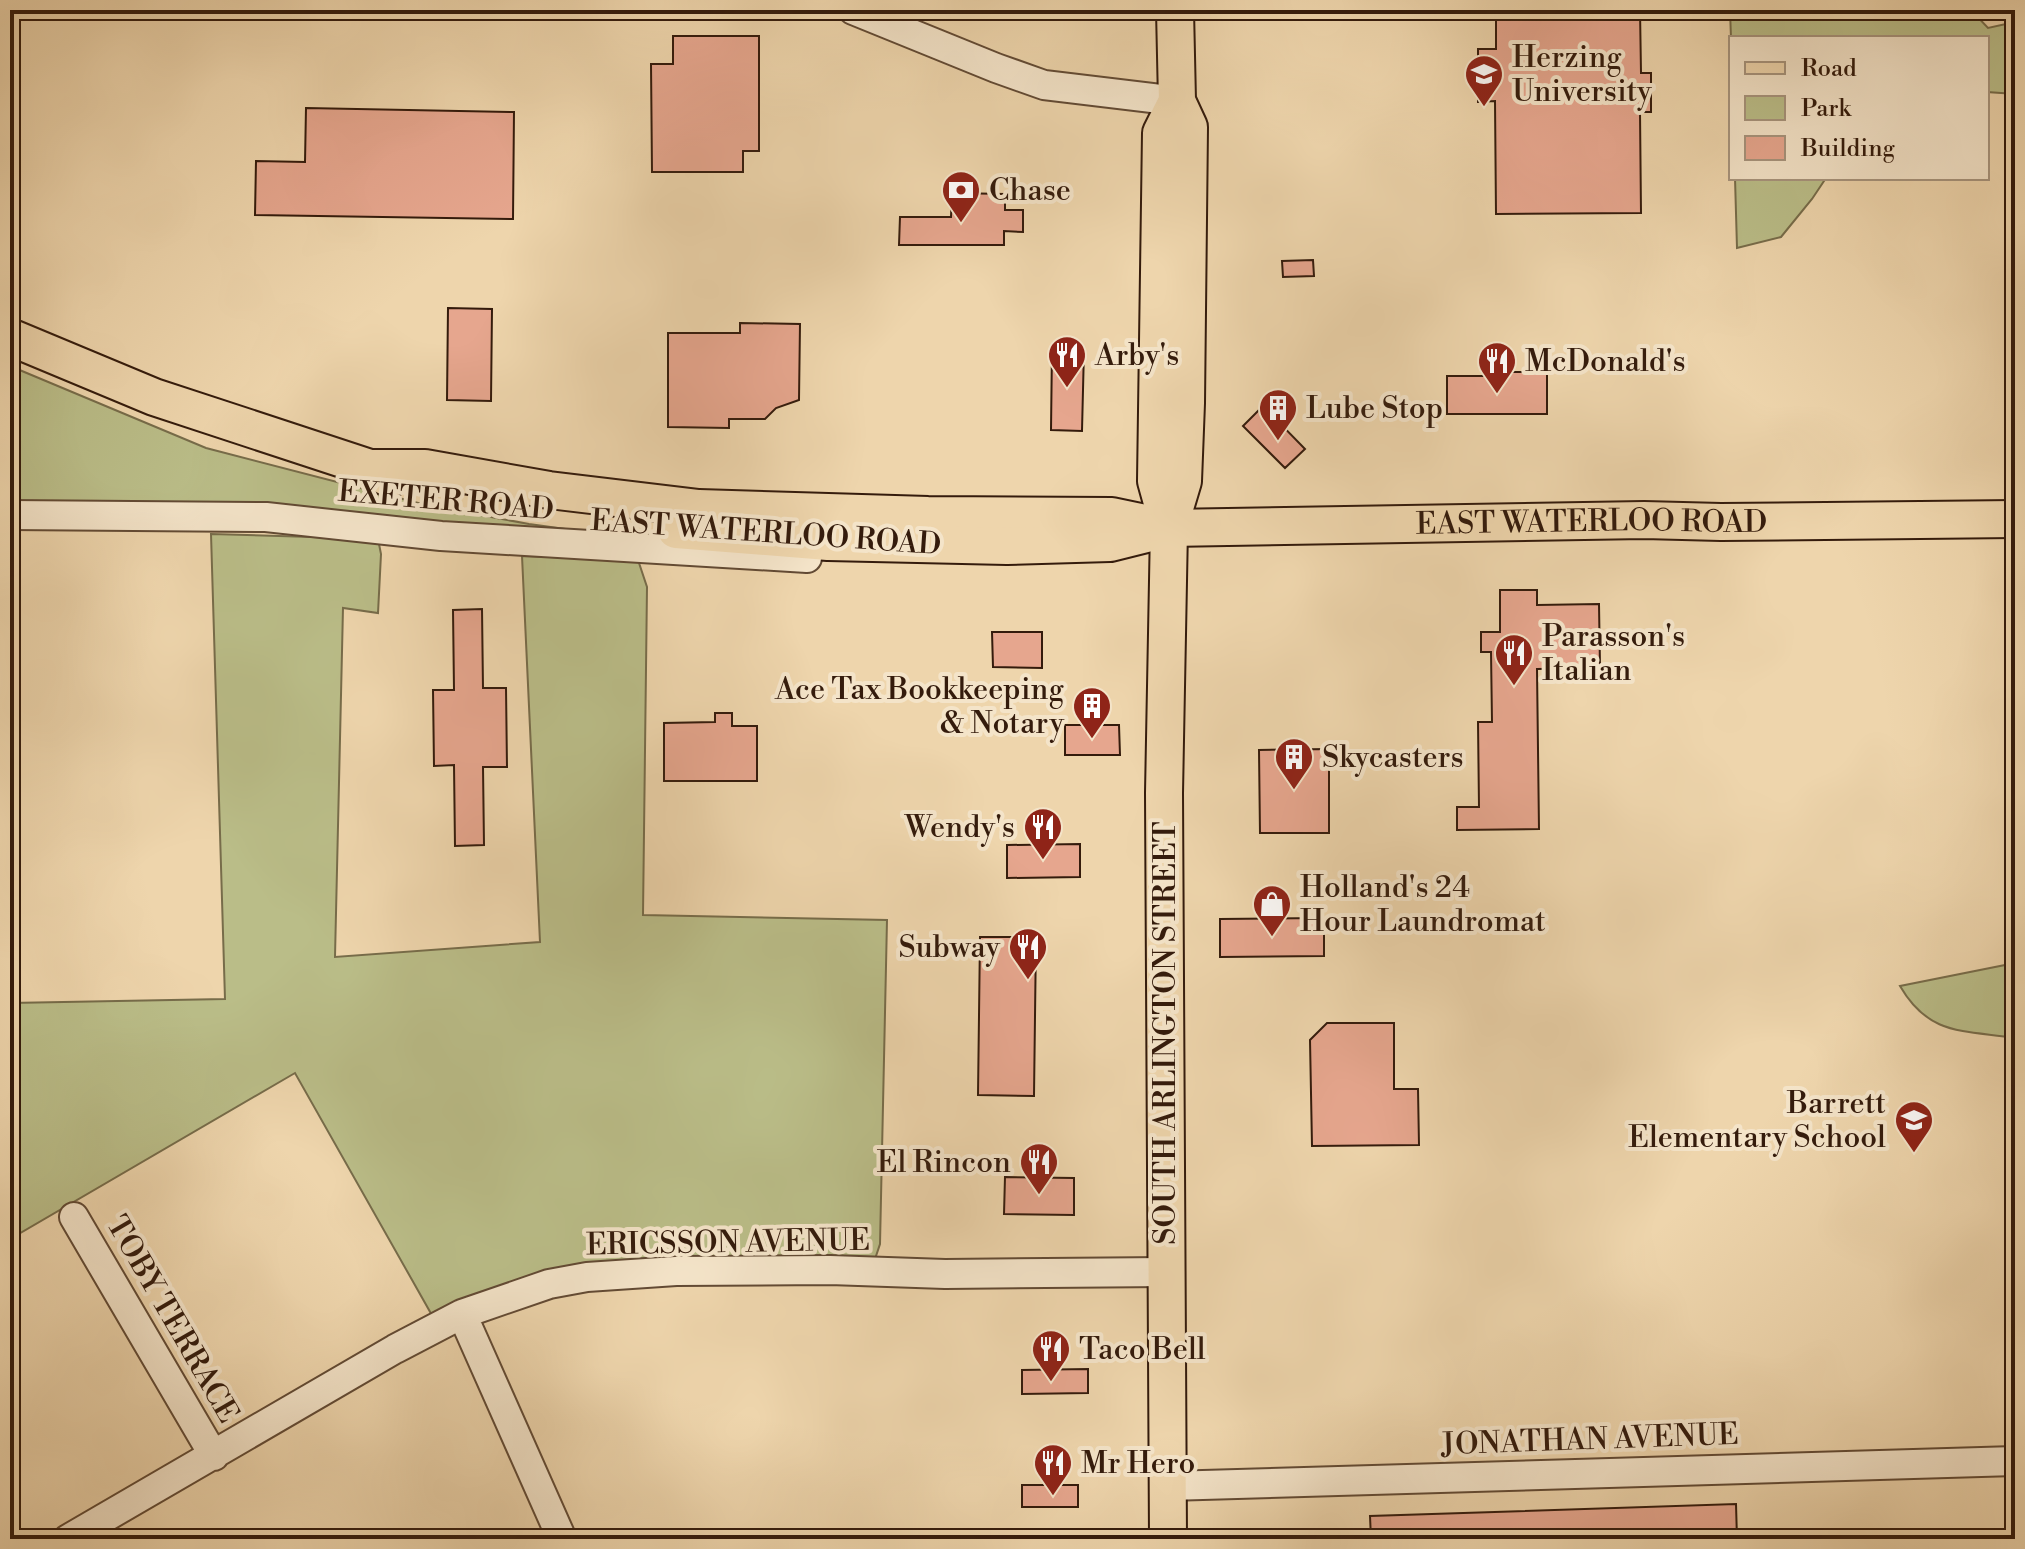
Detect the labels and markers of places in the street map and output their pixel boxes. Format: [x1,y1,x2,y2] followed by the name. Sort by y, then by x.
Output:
[1512,39,1652,111] place label: Herzing University
[1463,53,1505,108] school or university icon: Herzing University
[940,169,982,224] bank icon: Chase
[989,172,1071,210] place label: Chase
[1046,334,1088,389] restaurant icon: Arby's
[1094,337,1179,375] place label: Arby's
[1476,340,1518,395] restaurant icon: McDonald's
[1525,343,1686,381] place label: McDonald's
[1257,387,1299,442] building icon: Lube Stop
[1306,390,1443,428] place label: Lube Stop
[1542,618,1685,690] place label: Parasson's Italian
[1493,632,1535,687] restaurant icon: Parasson's Italian
[774,671,1064,743] place label: Ace Tax Bookkeeping & Notary
[1071,685,1113,740] building icon: Ace Tax Bookkeeping & Notary
[1273,736,1315,791] building icon: Skycasters
[1322,739,1464,777] place label: Skycasters
[1022,806,1064,861] restaurant icon: Wendy's
[904,809,1015,847] place label: Wendy's
[1300,869,1546,941] place label: Holland's 24 Hour Laundromat
[1251,883,1293,938] shop icon: Holland's 24 Hour Laundromat
[1007,926,1049,981] restaurant icon: Subway
[898,929,1000,967] place label: Subway
[1628,1085,1886,1157] place label: Barrett Elementary School
[1893,1099,1935,1154] school or university icon: Barrett Elementary School
[1018,1141,1060,1196] restaurant icon: El Rincon
[877,1144,1011,1182] place label: El Rincon
[1030,1328,1072,1383] restaurant icon: Taco Bell
[1079,1331,1206,1369] place label: Taco Bell
[1032,1442,1074,1497] restaurant icon: Mr Hero
[1081,1445,1195,1483] place label: Mr Hero

